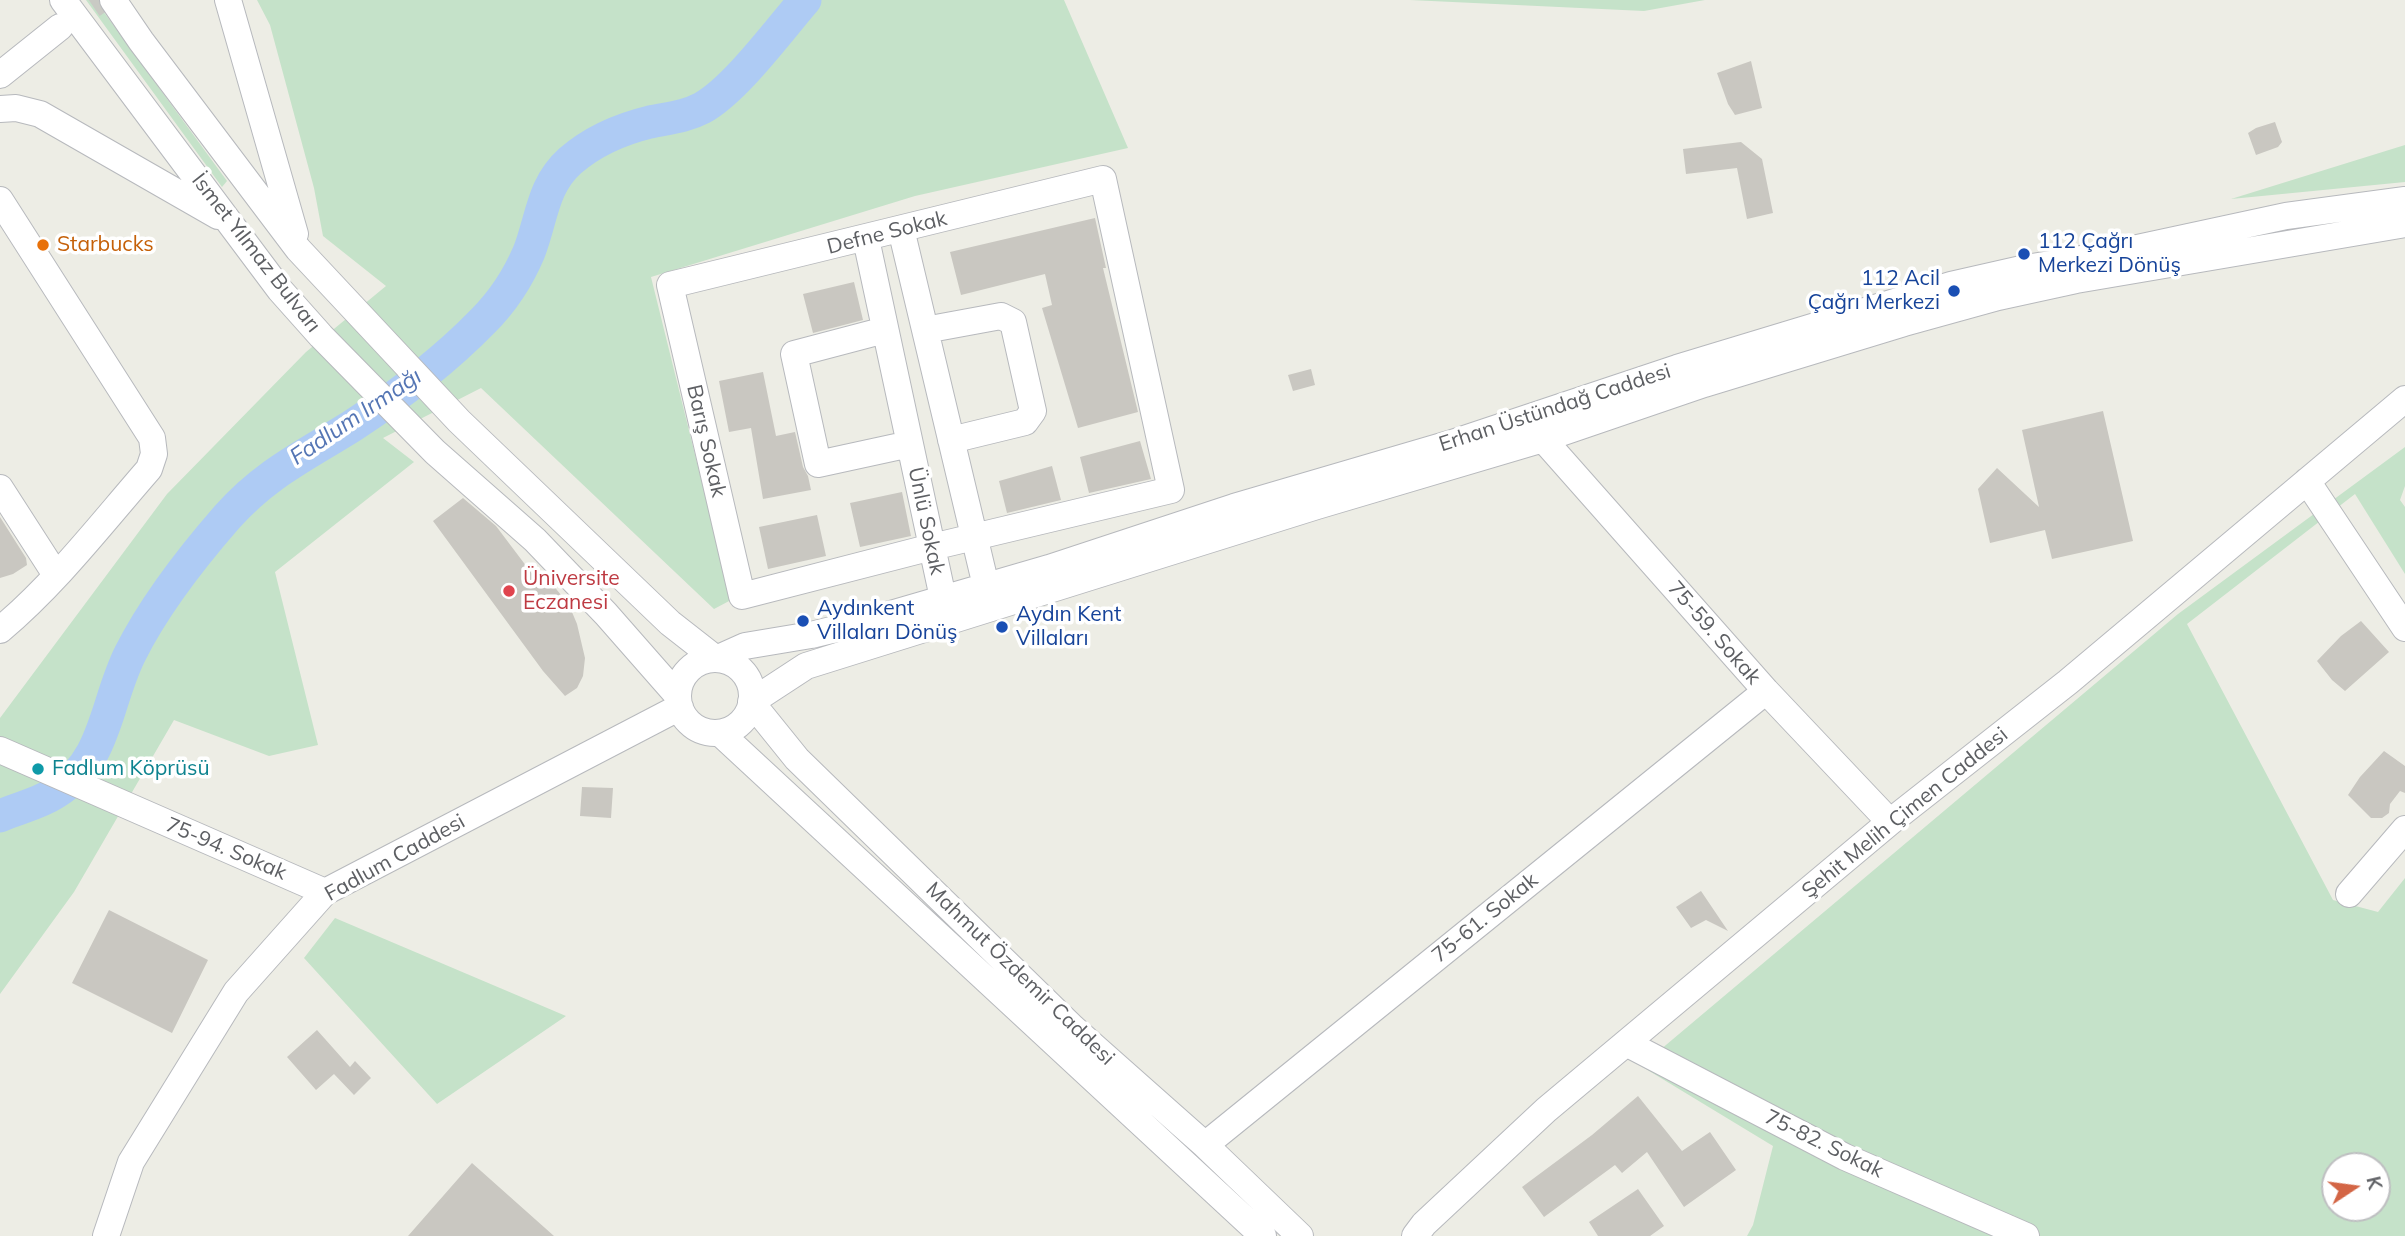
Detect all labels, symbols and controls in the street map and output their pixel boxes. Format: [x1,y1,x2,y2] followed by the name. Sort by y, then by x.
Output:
[186,169,326,337] street label: İsmet Yılmaz Bulvarı
[824,206,950,260] street label: Defne Sokak
[2038,229,2181,279] place label: 112 Çağrı Merkezi Dönüş
[57,232,154,258] place label: Starbucks
[35,237,51,253] marker: Starbucks
[2016,246,2032,262] marker: 112 Çağrı Merkezi Dönüş
[1808,266,1940,316] place label: 112 Acil Çağrı Merkezi
[1946,283,1962,299] marker: 112 Acil Çağrı Merkezi
[1436,359,1674,457] street label: Erhan Üstündağ Caddesi
[285,363,427,471] water label: Fadlum Irmağı
[681,382,731,500] street label: Barış Sokak
[902,465,950,577] street label: Ünlü Sokak
[523,566,620,616] place label: Üniversite Eczanesi
[1662,576,1766,690] street label: 75-59. Sokak
[501,583,517,599] marker: Üniversite Eczanesi
[817,596,957,646] place label: Aydınkent Villaları Dönüş
[1016,602,1121,652] place label: Aydın Kent Villaları
[795,613,811,629] marker: Aydınkent Villaları Dönüş
[994,619,1010,635] marker: Aydın Kent Villaları
[1797,722,2013,904] street label: Şehit Melih Çimen Caddesi
[52,756,210,782] place label: Fadlum Köprüsü
[30,761,46,777] marker: Fadlum Köprüsü
[321,809,469,907] street label: Fadlum Caddesi
[162,812,290,886] street label: 75-94. Sokak
[1427,868,1543,968] street label: 75-61. Sokak
[920,877,1120,1071] street label: Mahmut Özdemir Caddesi
[1761,1104,1887,1184] street label: 75-82. Sokak
[2321,1152,2391,1222] north arrow
[2361,1174,2388,1192] text: K

